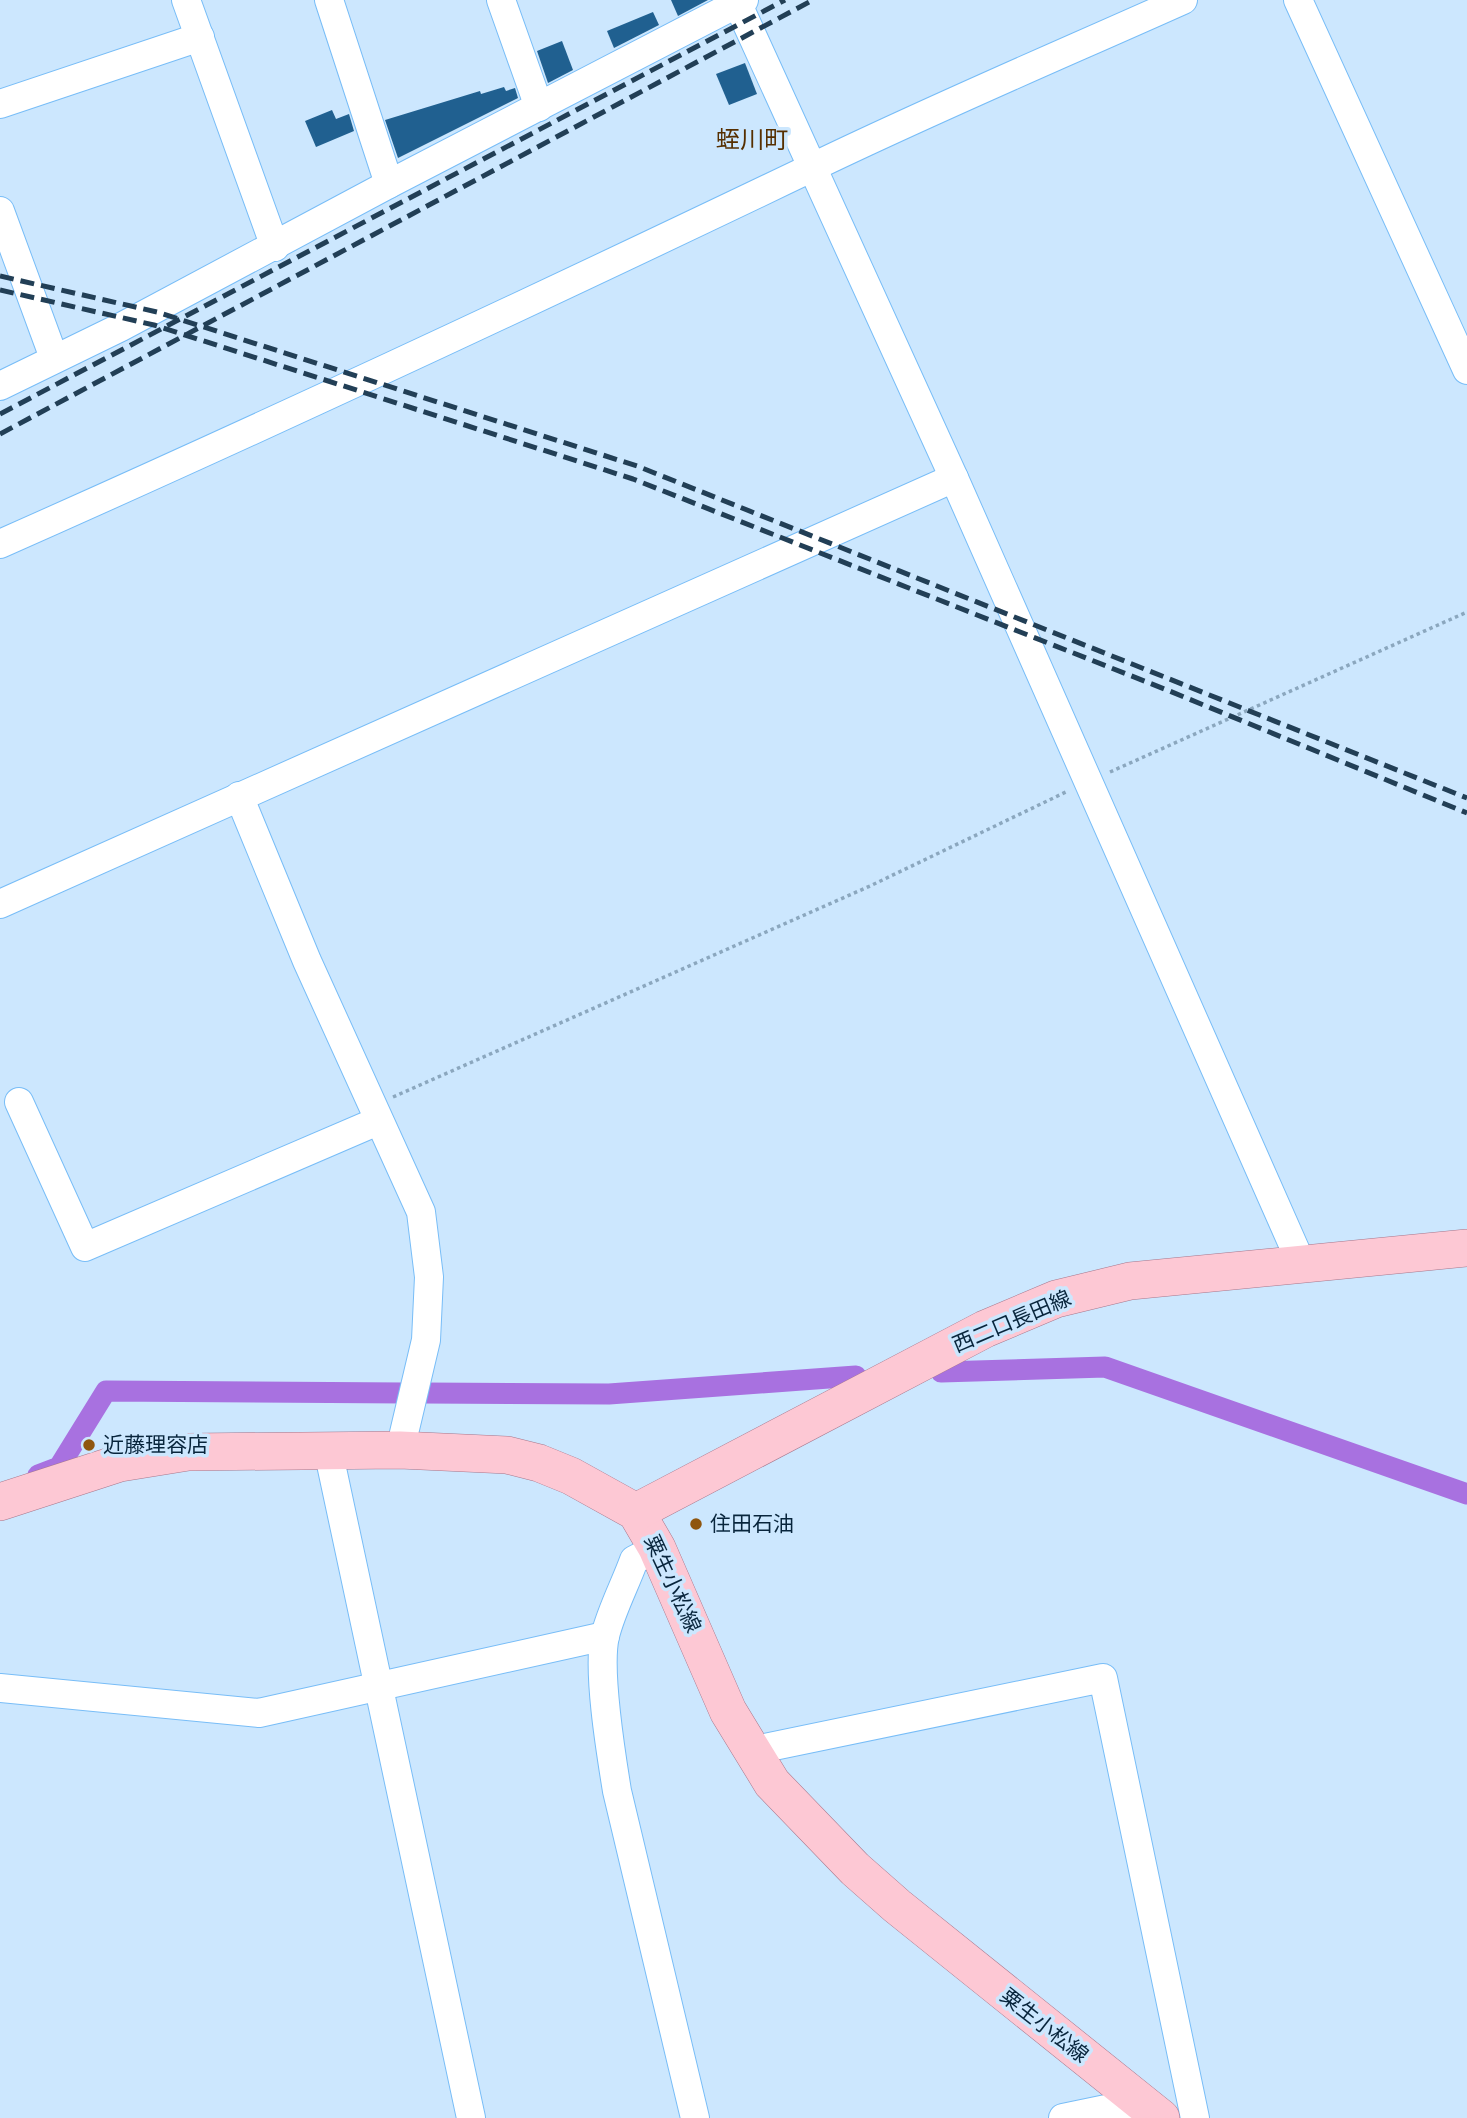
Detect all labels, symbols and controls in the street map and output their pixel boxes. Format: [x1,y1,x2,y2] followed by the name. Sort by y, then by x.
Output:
[716,126,788,155] district label: 蛭川町
[949,1286,1075,1358] street label: 西二口長田線
[103,1433,208,1458] place label: 近藤理容店
[81,1437,97,1453] marker: 近藤理容店
[710,1512,794,1537] place label: 住田石油
[688,1516,704,1532] marker: 住田石油
[638,1531,706,1637] street label: 粟生小松線
[995,1984,1093,2068] street label: 粟生小松線

